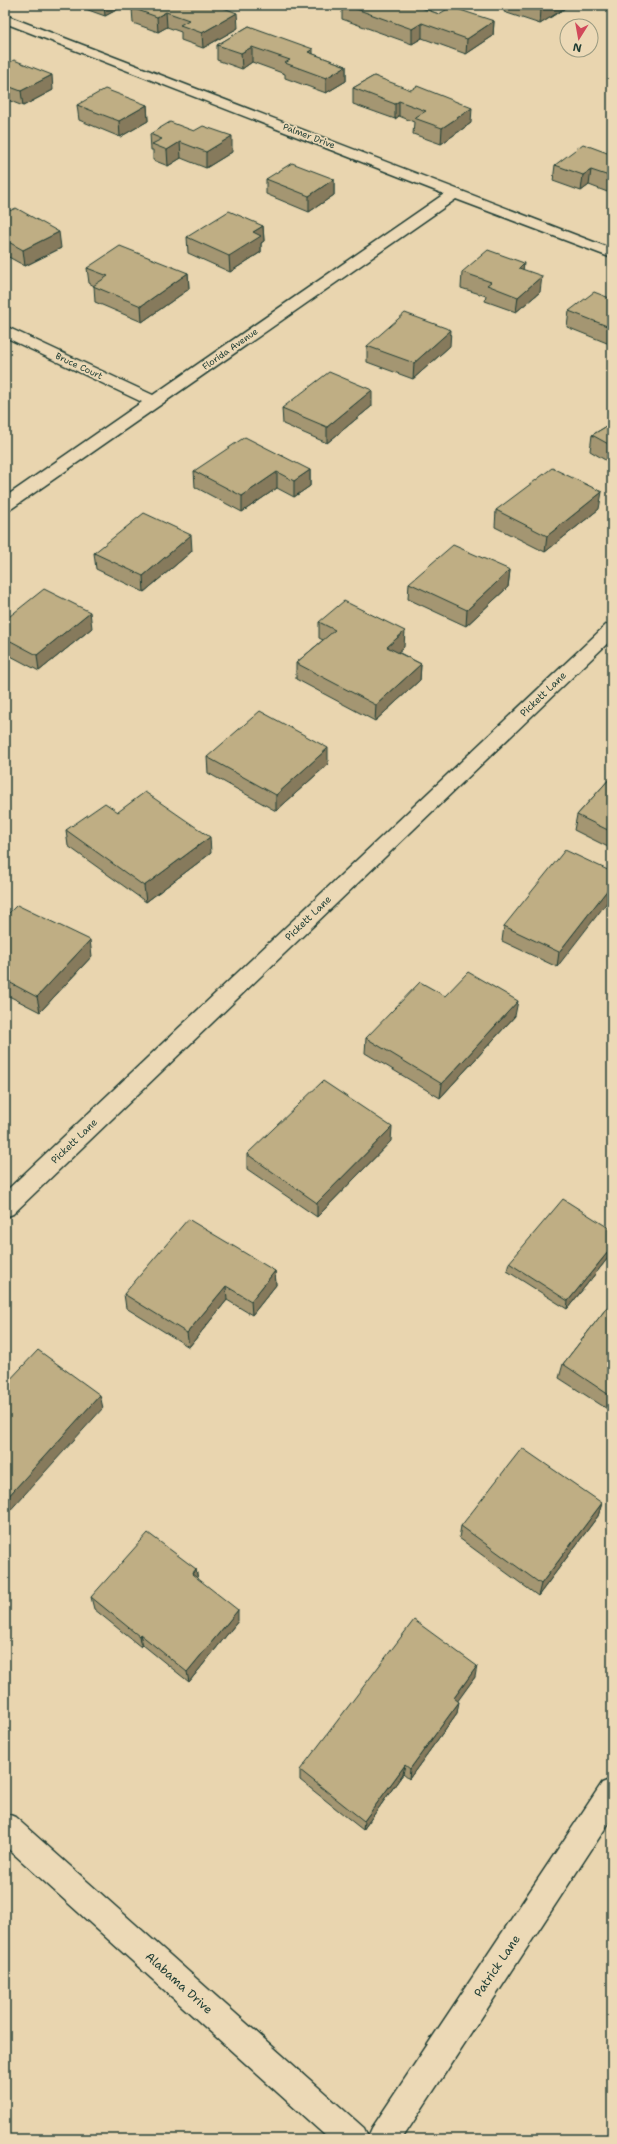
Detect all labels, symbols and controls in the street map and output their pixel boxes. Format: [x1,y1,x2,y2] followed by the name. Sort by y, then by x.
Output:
[559,18,599,58] north arrow
[571,39,583,56] text: N
[281,121,337,151] street label: Palmer Drive
[200,325,260,373] street label: Florida Avenue
[53,350,105,382] street label: Bruce Court
[517,668,569,719] street label: Pickett Lane
[282,892,334,943] street label: Pickett Lane
[48,1115,100,1166] street label: Pickett Lane
[470,1931,524,2000] street label: Patrick Lane
[142,1948,216,2018] street label: Alabama Drive

